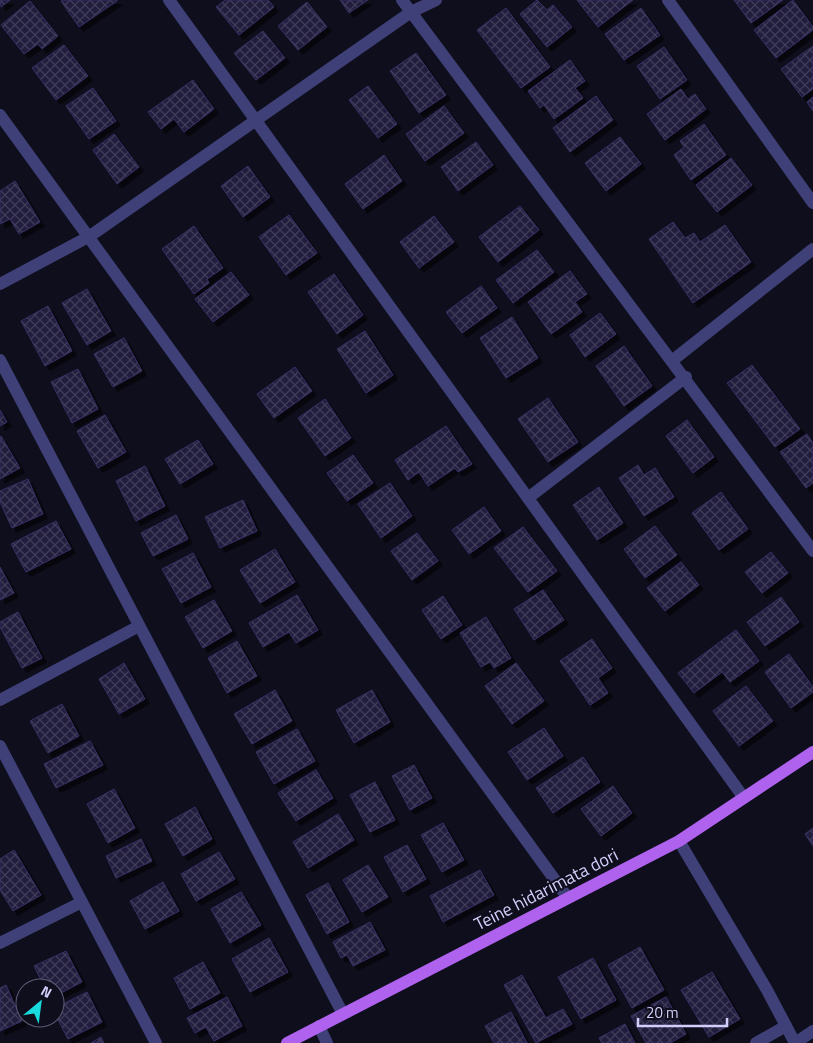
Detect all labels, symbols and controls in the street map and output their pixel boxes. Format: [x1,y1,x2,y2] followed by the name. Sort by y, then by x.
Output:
[469,841,623,937] street label: Teine hidarimata dori
[15,978,65,1028] north arrow
[37,980,56,1003] text: N
[638,996,727,1028] scale bar
[646,1001,679,1024] text: 20 m

